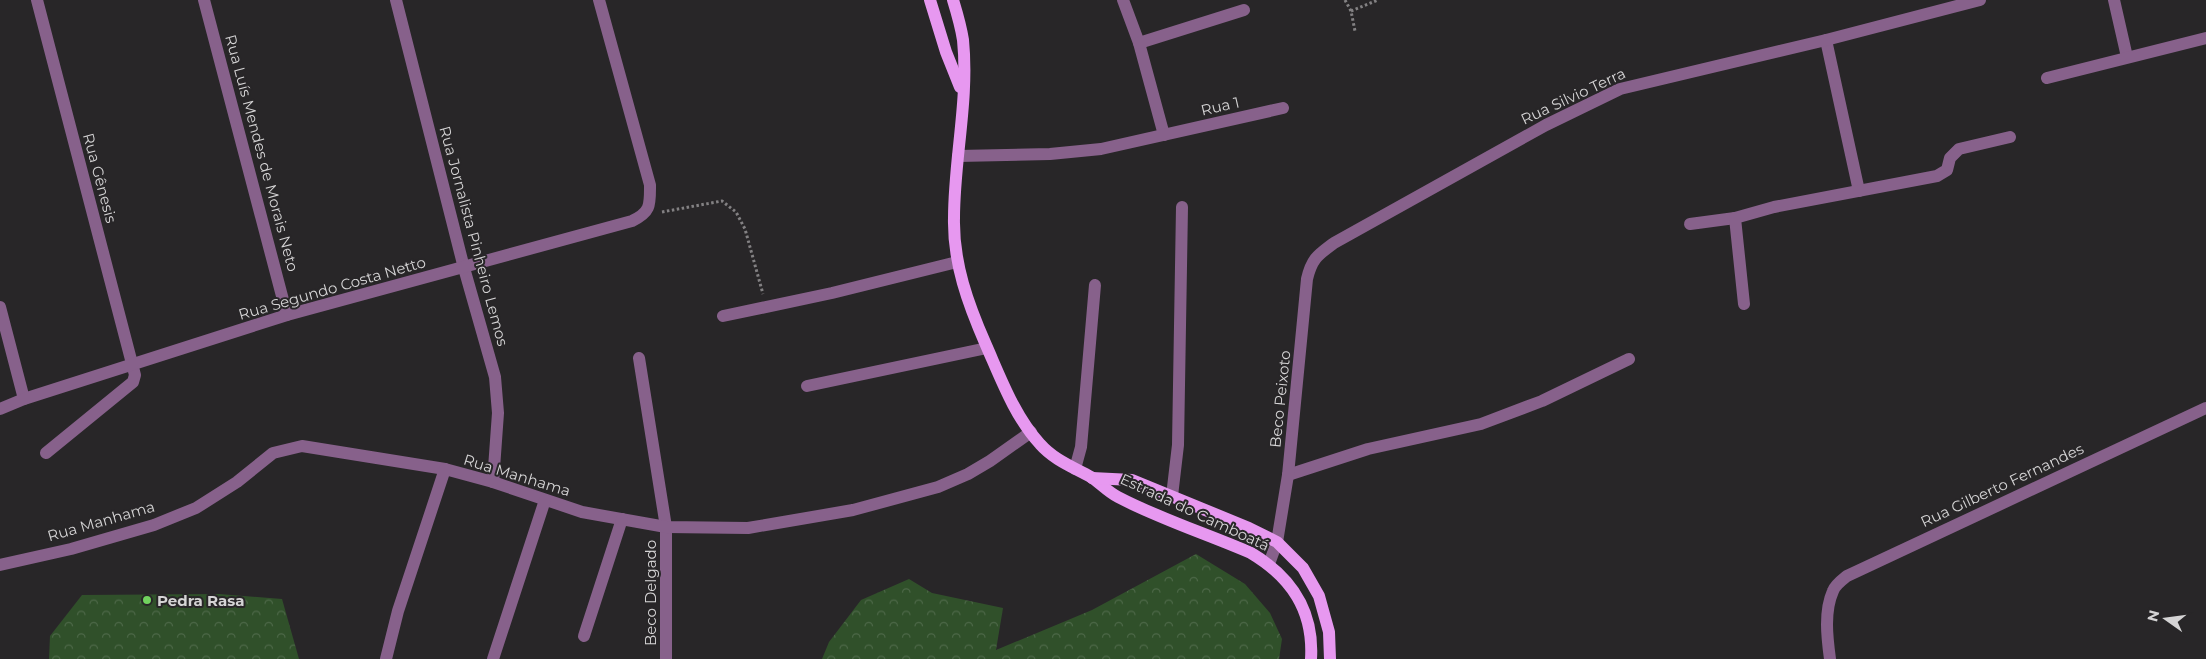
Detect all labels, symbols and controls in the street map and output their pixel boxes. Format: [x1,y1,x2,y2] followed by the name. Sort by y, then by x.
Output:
[221,32,303,274] street label: Rua Luís Mendes de Morais Neto
[1518,63,1628,129] street label: Rua Silvio Terra
[1199,92,1241,120] street label: Rua 1
[435,124,513,348] street label: Rua Jornalista Pinheiro Lemos
[79,131,121,225] street label: Rua Gênesis
[236,252,428,324] street label: Rua Segundo Costa Netto
[1265,349,1295,449] street label: Beco Peixoto
[1917,439,2087,531] street label: Rua Gilberto Fernandes
[461,450,573,500] street label: Rua Manhama
[1117,469,1273,555] street label: Estrada do Camboatá
[45,497,157,545] street label: Rua Manhama
[641,540,660,646] street label: Beco Delgado
[157,591,244,610] place label: Pedra Rasa
[141,594,153,606] marker: Pedra Rasa
[2141,594,2191,644] north arrow
[2143,608,2163,624] text: N

